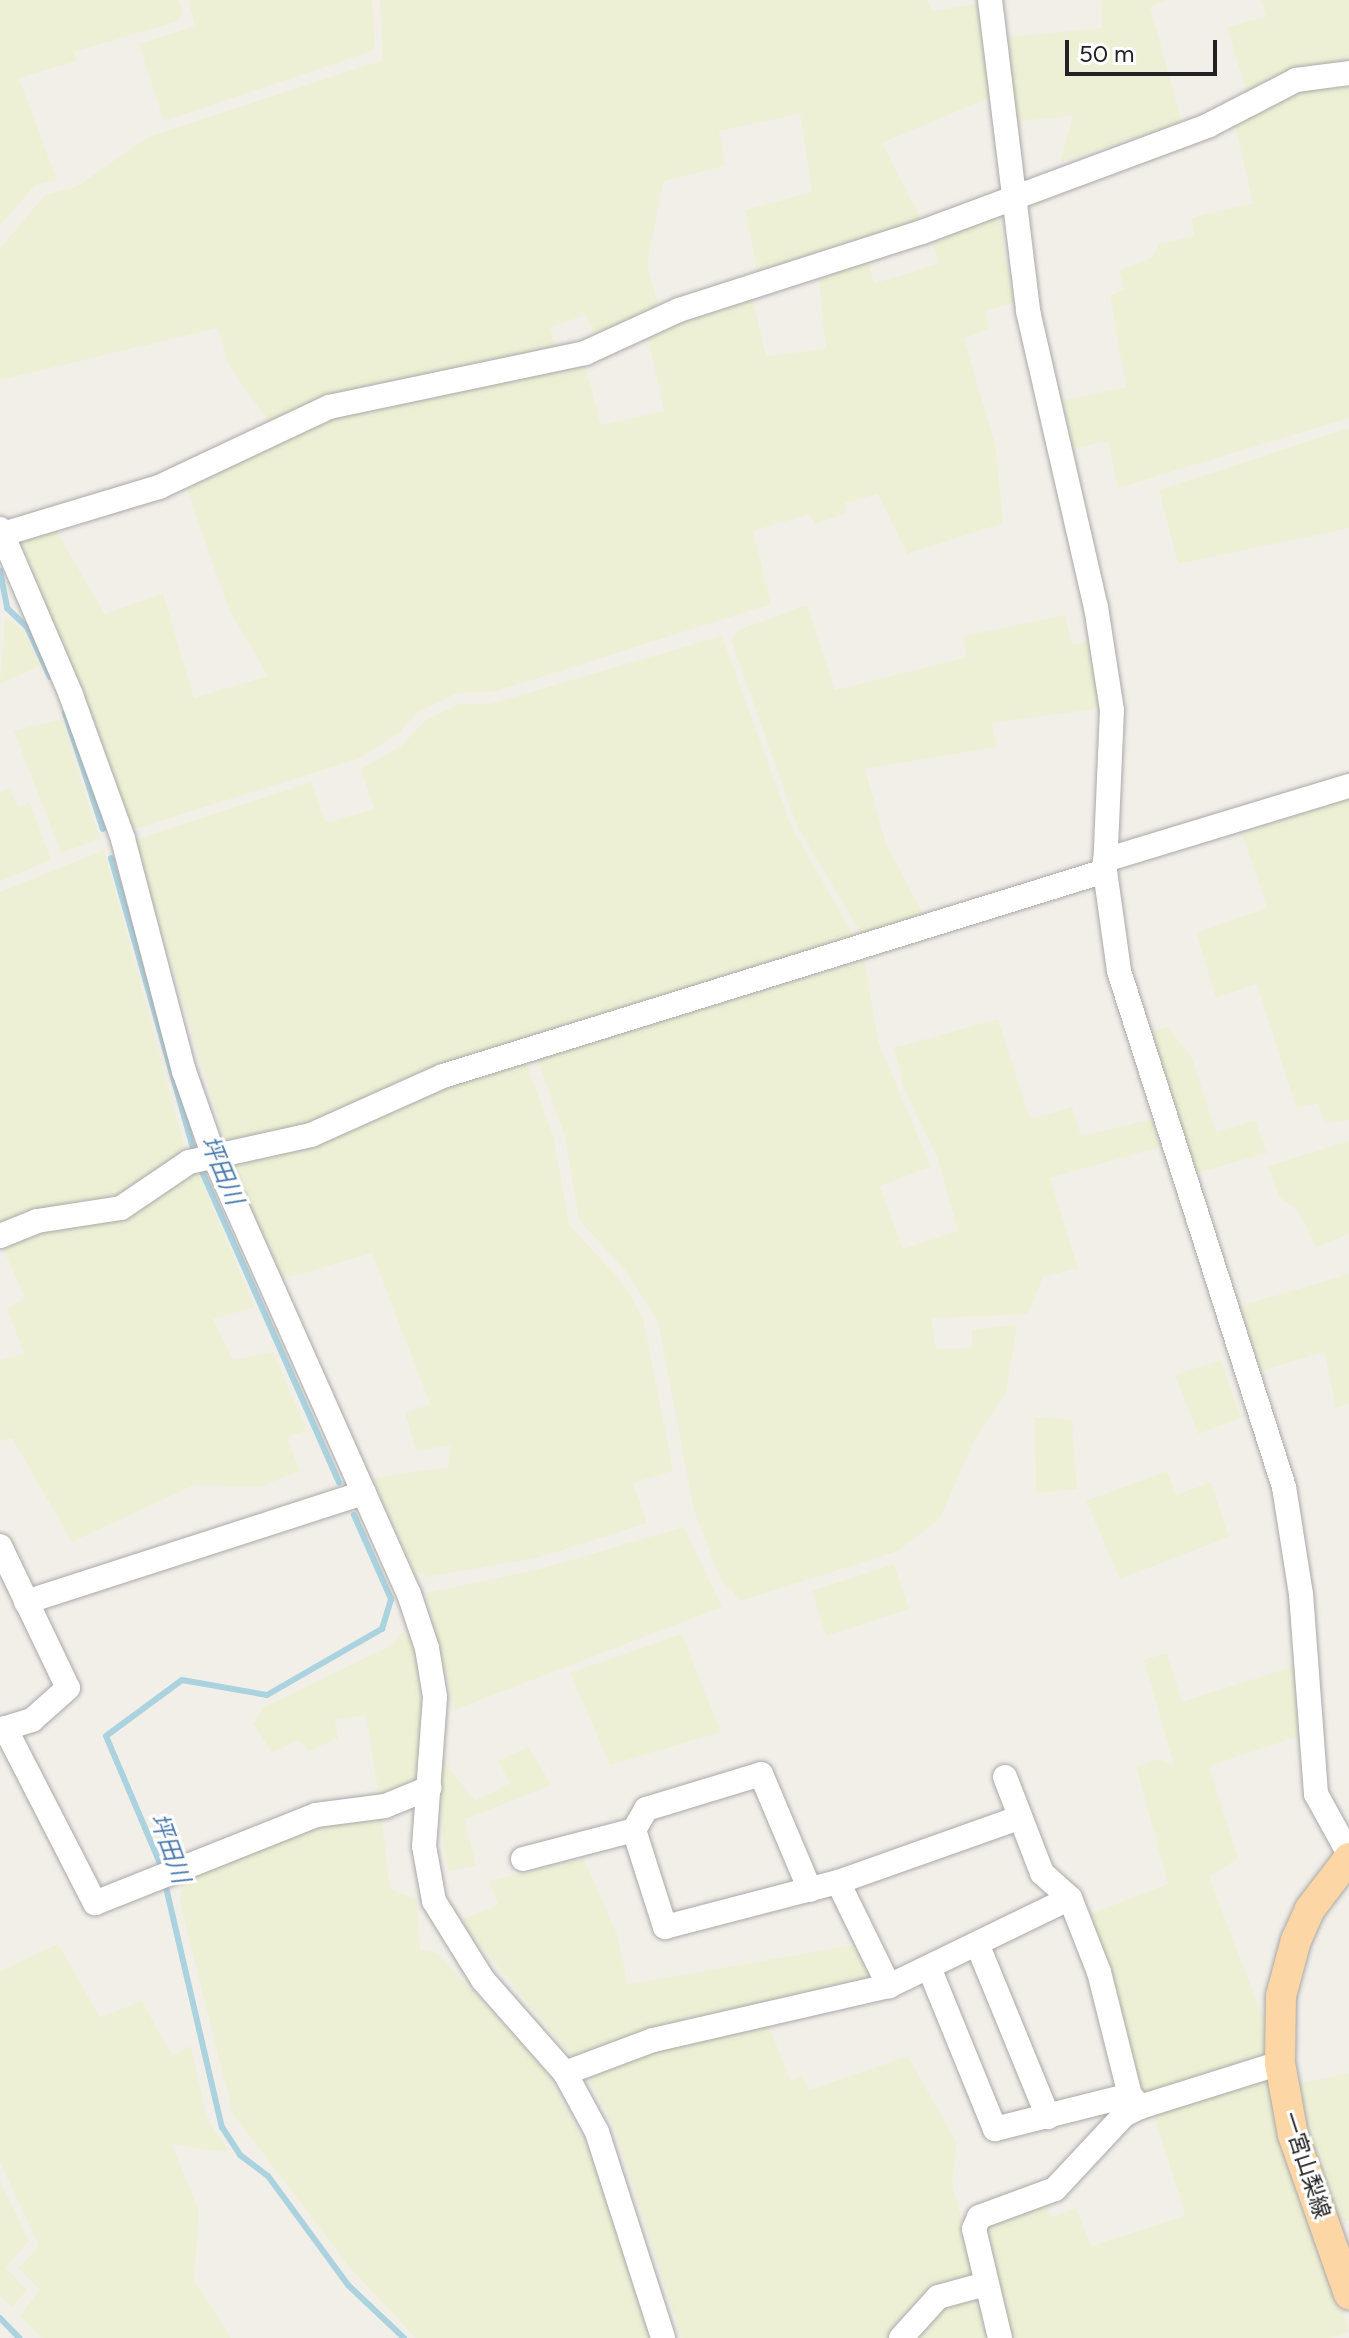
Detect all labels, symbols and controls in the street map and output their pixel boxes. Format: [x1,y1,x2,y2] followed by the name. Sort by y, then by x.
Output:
[1069,24,1221,74] scale bar
[1079,39,1135,68] text: 50 m
[195,1131,249,1209] water label: 坪田川
[144,1809,196,1887] water label: 坪田川
[1276,2109,1336,2221] street label: 一宮山梨線

